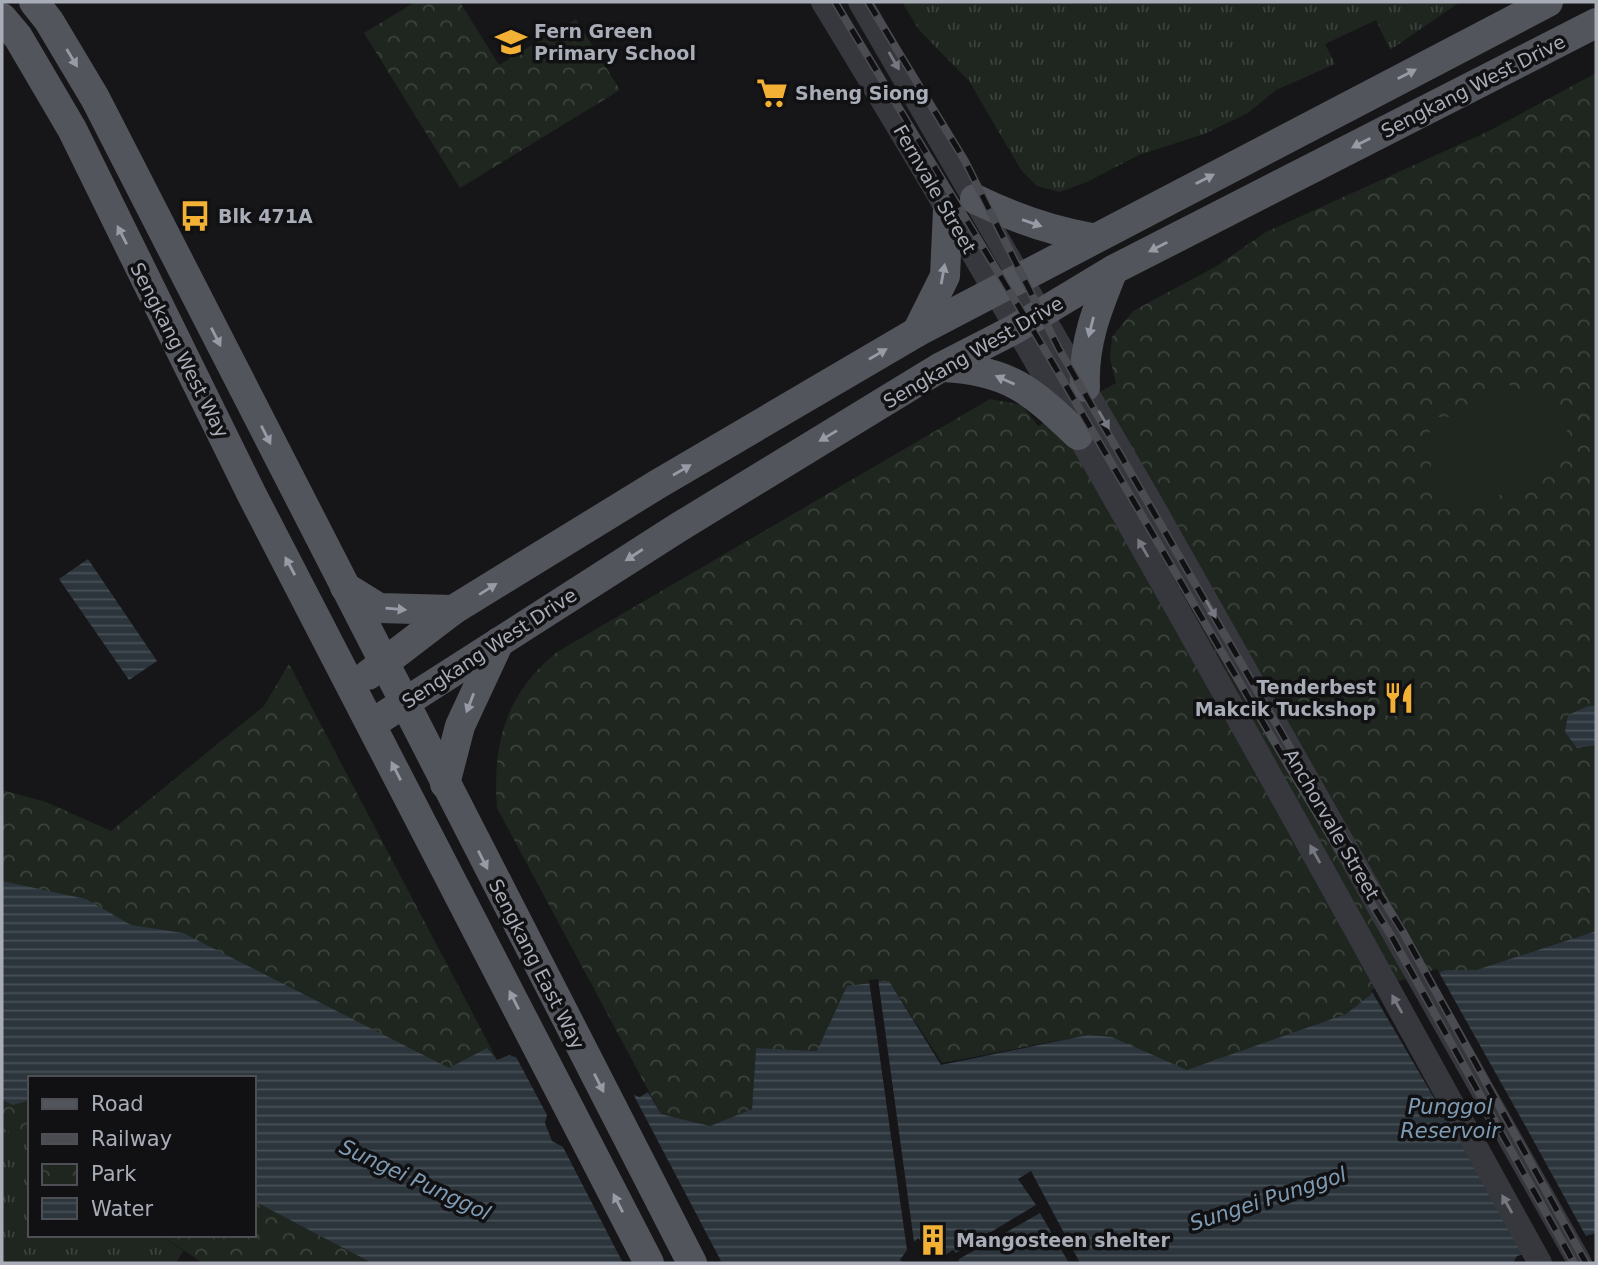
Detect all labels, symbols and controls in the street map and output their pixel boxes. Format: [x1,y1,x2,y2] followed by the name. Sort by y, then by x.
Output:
[534,20,696,64] place label: Fern Green Primary School
[494,25,528,59] school or university icon: Fern Green Primary School
[1377,30,1569,142] street label: Sengkang West Drive
[66,49,78,68] one-way arrow
[888,51,900,70] one-way arrow
[1398,69,1418,81] one-way arrow
[755,76,789,110] supermarket icon: Sheng Siong
[795,82,929,104] place label: Sheng Siong
[889,121,981,257] street label: Fernvale Street
[1351,138,1371,149] one-way arrow
[1196,174,1216,186] one-way arrow
[178,199,212,233] bus stop icon: Blk 471A
[218,205,313,227] place label: Blk 471A
[1022,218,1043,228] one-way arrow
[116,225,128,244] one-way arrow
[1148,240,1168,252] one-way arrow
[126,259,234,441] street label: Sengkang West Way
[938,263,949,285] one-way arrow
[879,292,1067,412] street label: Sengkang West Drive
[1085,316,1096,338] one-way arrow
[210,327,221,347] one-way arrow
[869,348,888,360] one-way arrow
[995,374,1016,385] one-way arrow
[1098,411,1110,430] one-way arrow
[260,425,271,445] one-way arrow
[819,430,838,443] one-way arrow
[673,463,692,476] one-way arrow
[1137,538,1149,557] one-way arrow
[625,549,644,562] one-way arrow
[284,556,296,576] one-way arrow
[479,582,498,595] one-way arrow
[398,583,580,713] street label: Sengkang West Drive
[1205,599,1217,619] one-way arrow
[385,604,407,615] one-way arrow
[1195,676,1376,720] place label: Tenderbest Makcik Tuckshop
[1382,681,1416,715] restaurant icon: Tenderbest Makcik Tuckshop
[465,692,476,713] one-way arrow
[1280,745,1384,903] street label: Anchorvale Street
[390,761,402,781] one-way arrow
[1309,844,1321,864] one-way arrow
[477,850,489,870] one-way arrow
[485,875,589,1053] street label: Sengkang East Way
[508,990,519,1010] one-way arrow
[1391,995,1403,1014] one-way arrow
[592,1074,604,1094] one-way arrow
[28,1076,256,1237] legend
[91,1092,144,1116] text: Road
[1400,1095,1501,1143] water label: Punggol Reservoir
[91,1127,172,1151] text: Railway
[336,1135,494,1225] water label: Sungei Punggol
[91,1162,137,1186] text: Park
[1187,1162,1350,1236] water label: Sungei Punggol
[612,1192,624,1212] one-way arrow
[1501,1194,1513,1213] one-way arrow
[91,1197,153,1221] text: Water
[916,1223,950,1257] building icon: Mangosteen shelter
[956,1229,1170,1251] place label: Mangosteen shelter

